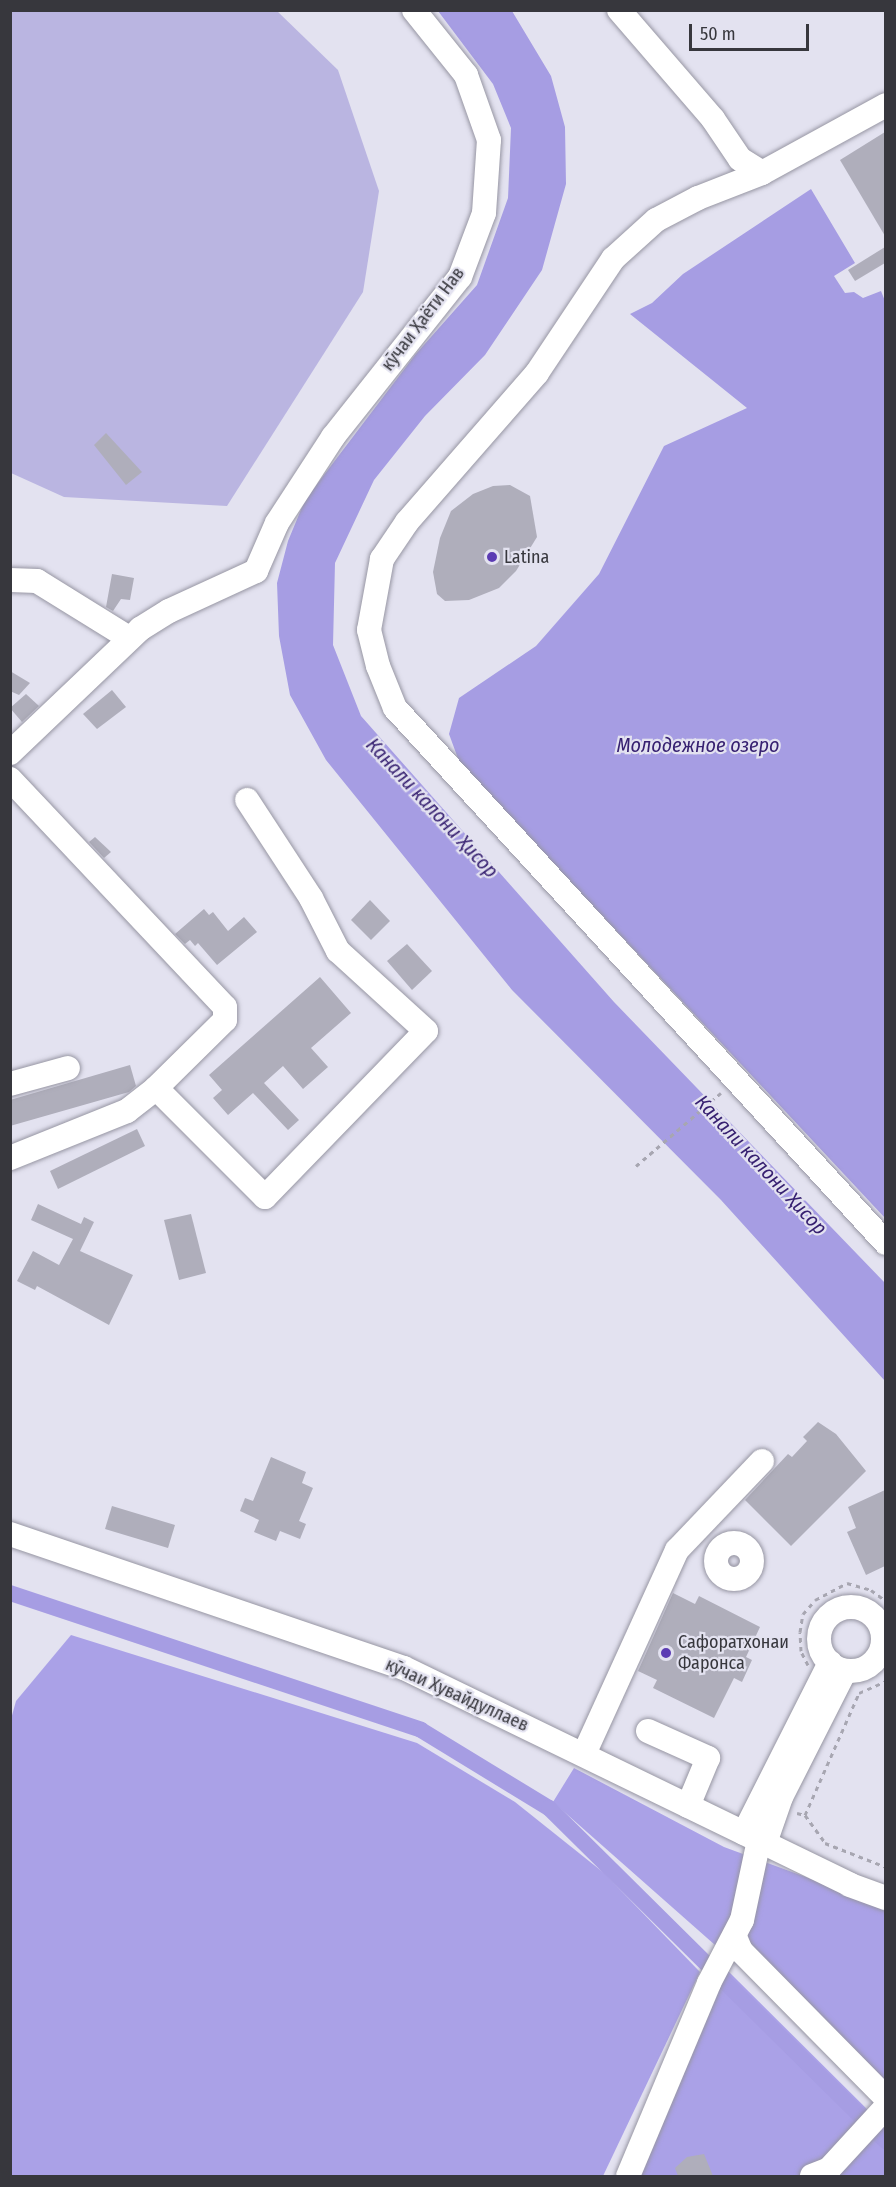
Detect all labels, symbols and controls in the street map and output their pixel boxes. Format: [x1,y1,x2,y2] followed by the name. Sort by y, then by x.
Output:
[692,12,812,50] scale bar
[700,23,736,45] text: 50 m
[377,263,469,375] street label: кӯчаи Ҳаёти Нав
[504,546,549,568] place label: Latina
[485,550,499,564] marker: Latina
[361,733,503,883] water label: Канали калони Ҳисор
[616,733,780,757] water label: Молодежное озеро
[690,1090,832,1240] water label: Канали калони Ҳисор
[678,1632,789,1674] place label: Сафоратхонаи Фаронса
[659,1646,673,1660] marker: Сафоратхонаи Фаронса
[382,1654,532,1736] street label: кӯчаи Хувайдуллаев

